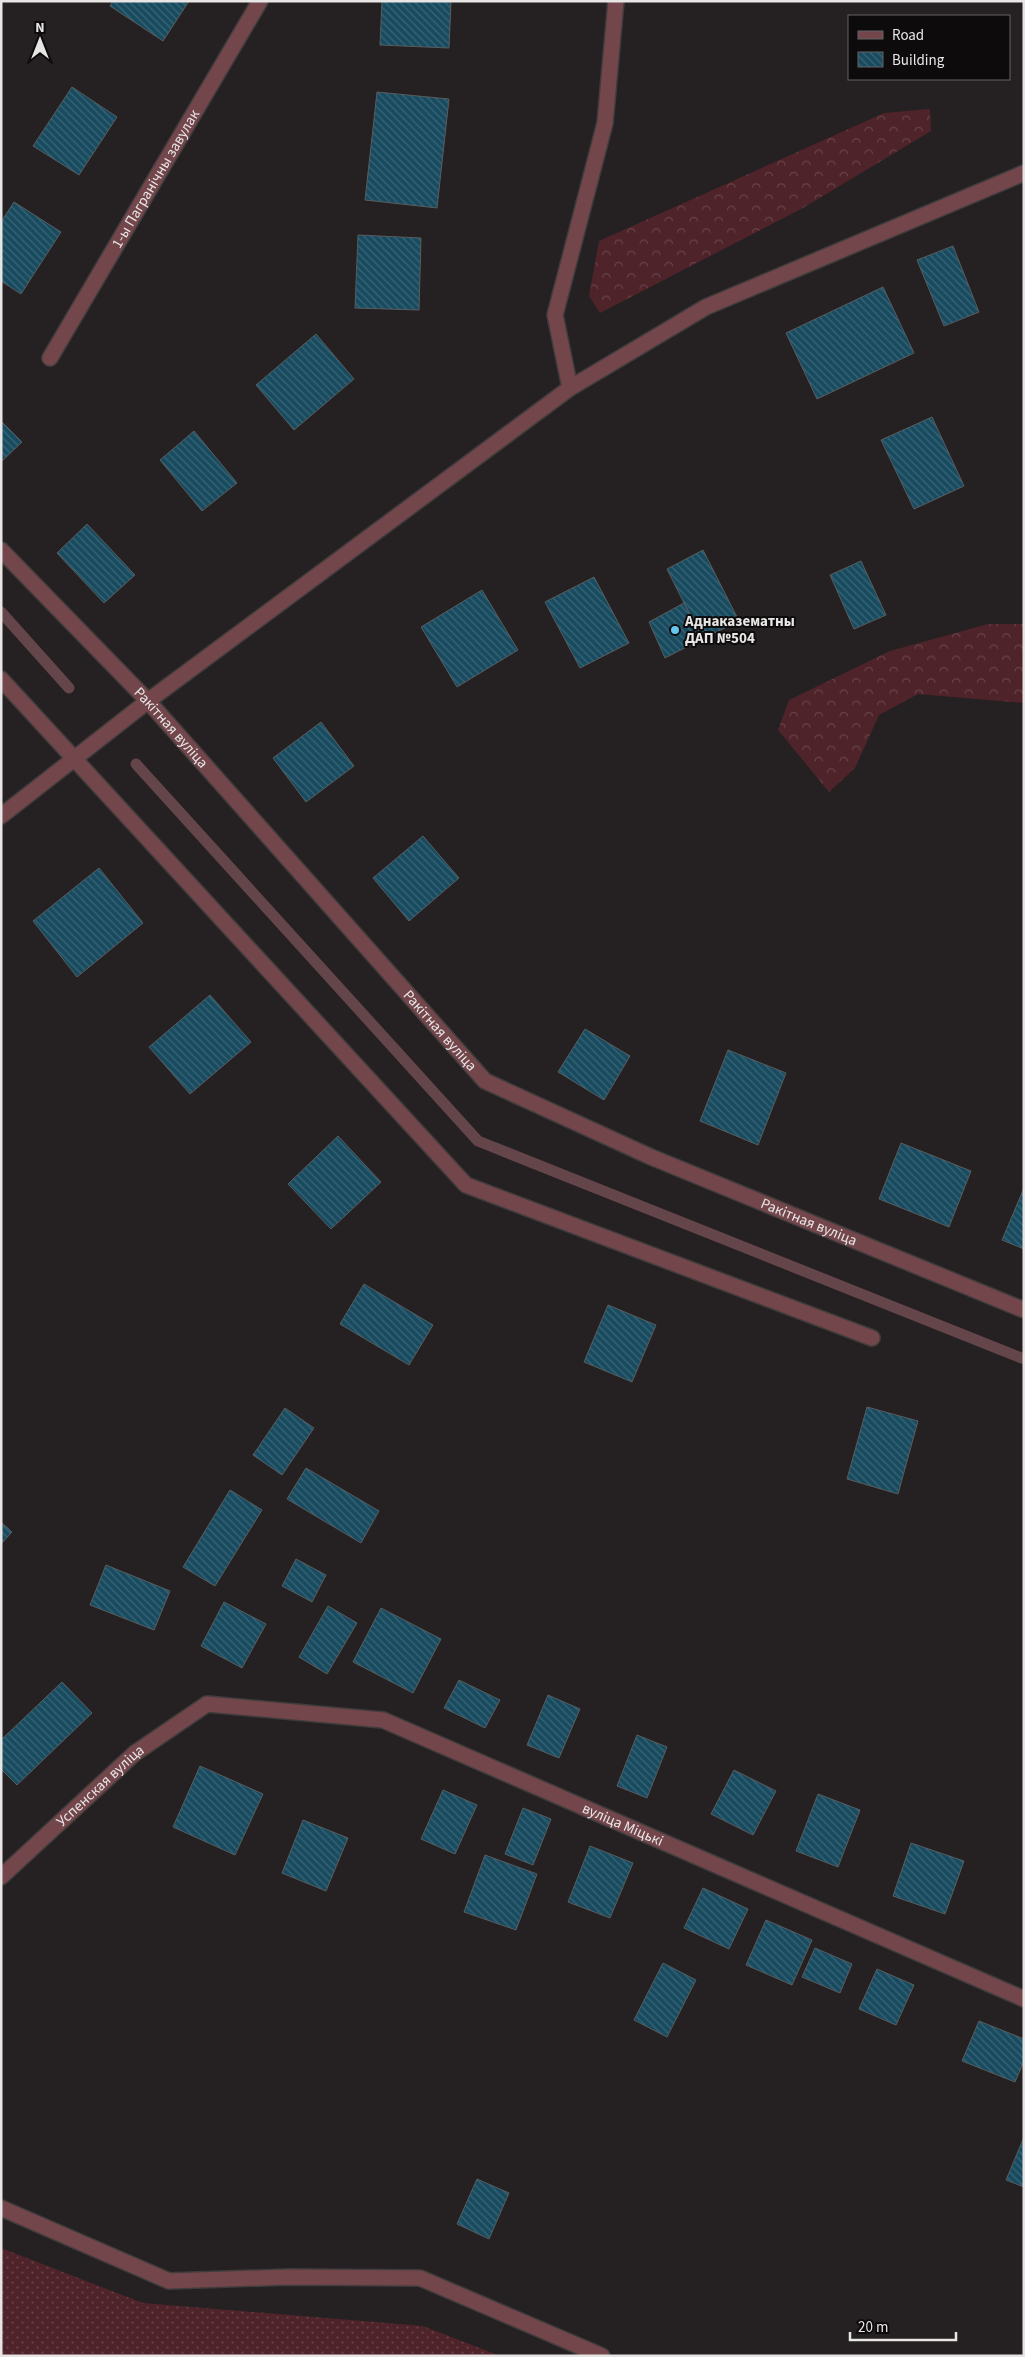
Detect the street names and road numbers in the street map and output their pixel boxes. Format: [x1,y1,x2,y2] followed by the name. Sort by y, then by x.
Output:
[107,105,205,252] street label: 1-ы Пагранічны завулак
[129,683,213,773] street label: Ракітная вуліца
[398,985,482,1076] street label: Ракітная вуліца
[757,1193,860,1251] street label: Ракітная вуліца
[52,1740,148,1832] street label: Успенская вуліца
[579,1798,667,1852] street label: вуліца Міцькі

